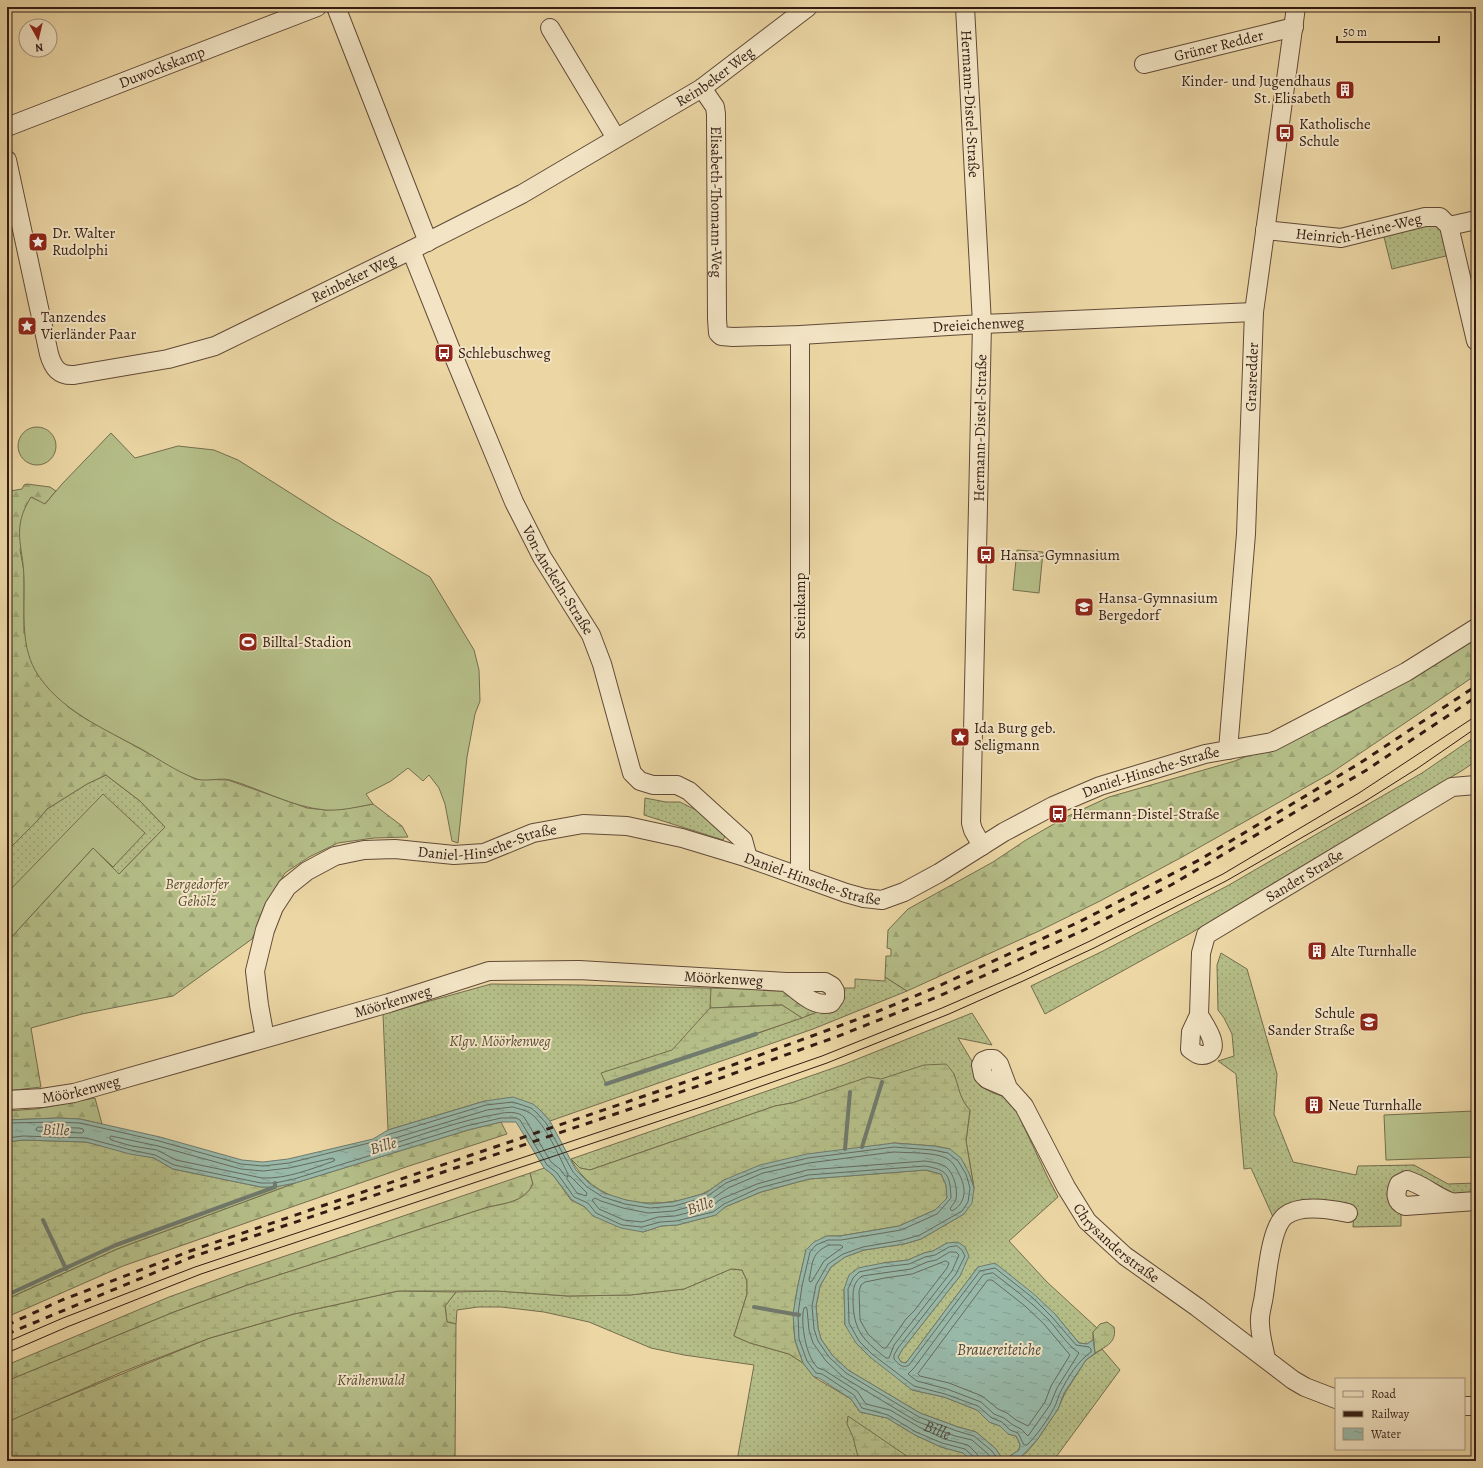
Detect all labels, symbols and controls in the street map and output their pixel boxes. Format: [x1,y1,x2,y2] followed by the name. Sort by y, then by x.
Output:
[18,18,58,58] north arrow
[1337,18,1439,44] scale bar
[1343,24,1367,40] text: 50 m
[1172,25,1266,66] street label: Grüner Redder
[956,30,984,178] street label: Hermann-Distel-Straße
[34,39,44,55] text: N
[116,41,208,93] street label: Duwockskamp
[672,42,758,111] street label: Reinbeker Weg
[1181,71,1331,108] place label: Kinder- und Jugendhaus St. Elisabeth
[1334,79,1356,101] building icon: Kinder- und Jugendhaus St. Elisabeth
[1299,114,1371,151] place label: Katholische Schule
[1274,122,1296,144] bus stop icon: Katholische Schule
[706,126,727,278] street label: Elisabeth-Thomann-Weg
[1295,208,1424,248] street label: Heinrich-Heine-Weg
[52,223,115,260] place label: Dr. Walter Rudolphi
[27,231,49,253] place icon: Dr. Walter Rudolphi
[308,249,400,307] street label: Reinbeker Weg
[40,307,137,344] place label: Tanzendes Vierländer Paar
[932,312,1025,337] street label: Dreieichenweg
[16,315,38,337] place icon: Tanzendes Vierländer Paar
[433,342,455,364] bus stop icon: Schlebuschweg
[1240,342,1263,412] street label: Grasredder
[458,343,551,363] place label: Schlebuschweg
[969,354,991,502] street label: Hermann-Distel-Straße
[517,521,599,639] street label: Von-Anckeln-Straße
[975,544,997,566] bus stop icon: Hansa-Gymnasium
[1000,545,1120,565] place label: Hansa-Gymnasium
[790,573,810,639] street label: Steinkamp
[1098,588,1218,625] place label: Hansa-Gymnasium Bergedorf
[1073,596,1095,618] school or university icon: Hansa-Gymnasium Bergedorf
[237,631,259,653] sports icon: Billtal-Stadion
[262,632,352,652] place label: Billtal-Stadion
[974,718,1056,755] place label: Ida Burg geb. Seligmann
[949,726,971,748] place icon: Ida Burg geb. Seligmann
[1079,742,1221,803] street label: Daniel-Hinsche-Straße
[1047,803,1069,825] bus stop icon: Hermann-Distel-Straße
[1072,804,1220,824] place label: Hermann-Distel-Straße
[417,819,558,865] street label: Daniel-Hinsche-Straße
[1262,844,1347,907] street label: Sander Straße
[741,847,882,910] street label: Daniel-Hinsche-Straße
[165,874,230,911] park label: Bergedorfer Gehölz
[1306,940,1328,962] building icon: Alte Turnhalle
[1330,941,1417,961] place label: Alte Turnhalle
[683,966,764,991] street label: Möörkenweg
[352,980,434,1022] street label: Möörkenweg
[1268,1003,1355,1040] place label: Schule Sander Straße
[1358,1011,1380,1033] school or university icon: Schule Sander Straße
[449,1031,551,1051] park label: Klgv. Möörkenweg
[41,1070,123,1108] street label: Möörkenweg
[1303,1094,1325,1116] building icon: Neue Turnhalle
[1328,1095,1422,1115] place label: Neue Turnhalle
[42,1119,70,1141] water label: Bille
[367,1132,399,1160] water label: Bille
[684,1191,717,1221] water label: Bille
[1068,1199,1164,1288] street label: Chrysanderstraße
[957,1339,1041,1361] water label: Brauereiteiche
[337,1370,405,1390] park label: Krähenwald
[1335,1378,1465,1450] legend
[1371,1386,1397,1402] text: Road
[1371,1406,1410,1422] text: Railway
[921,1415,954,1445] water label: Bille
[1370,1426,1401,1442] text: Water

